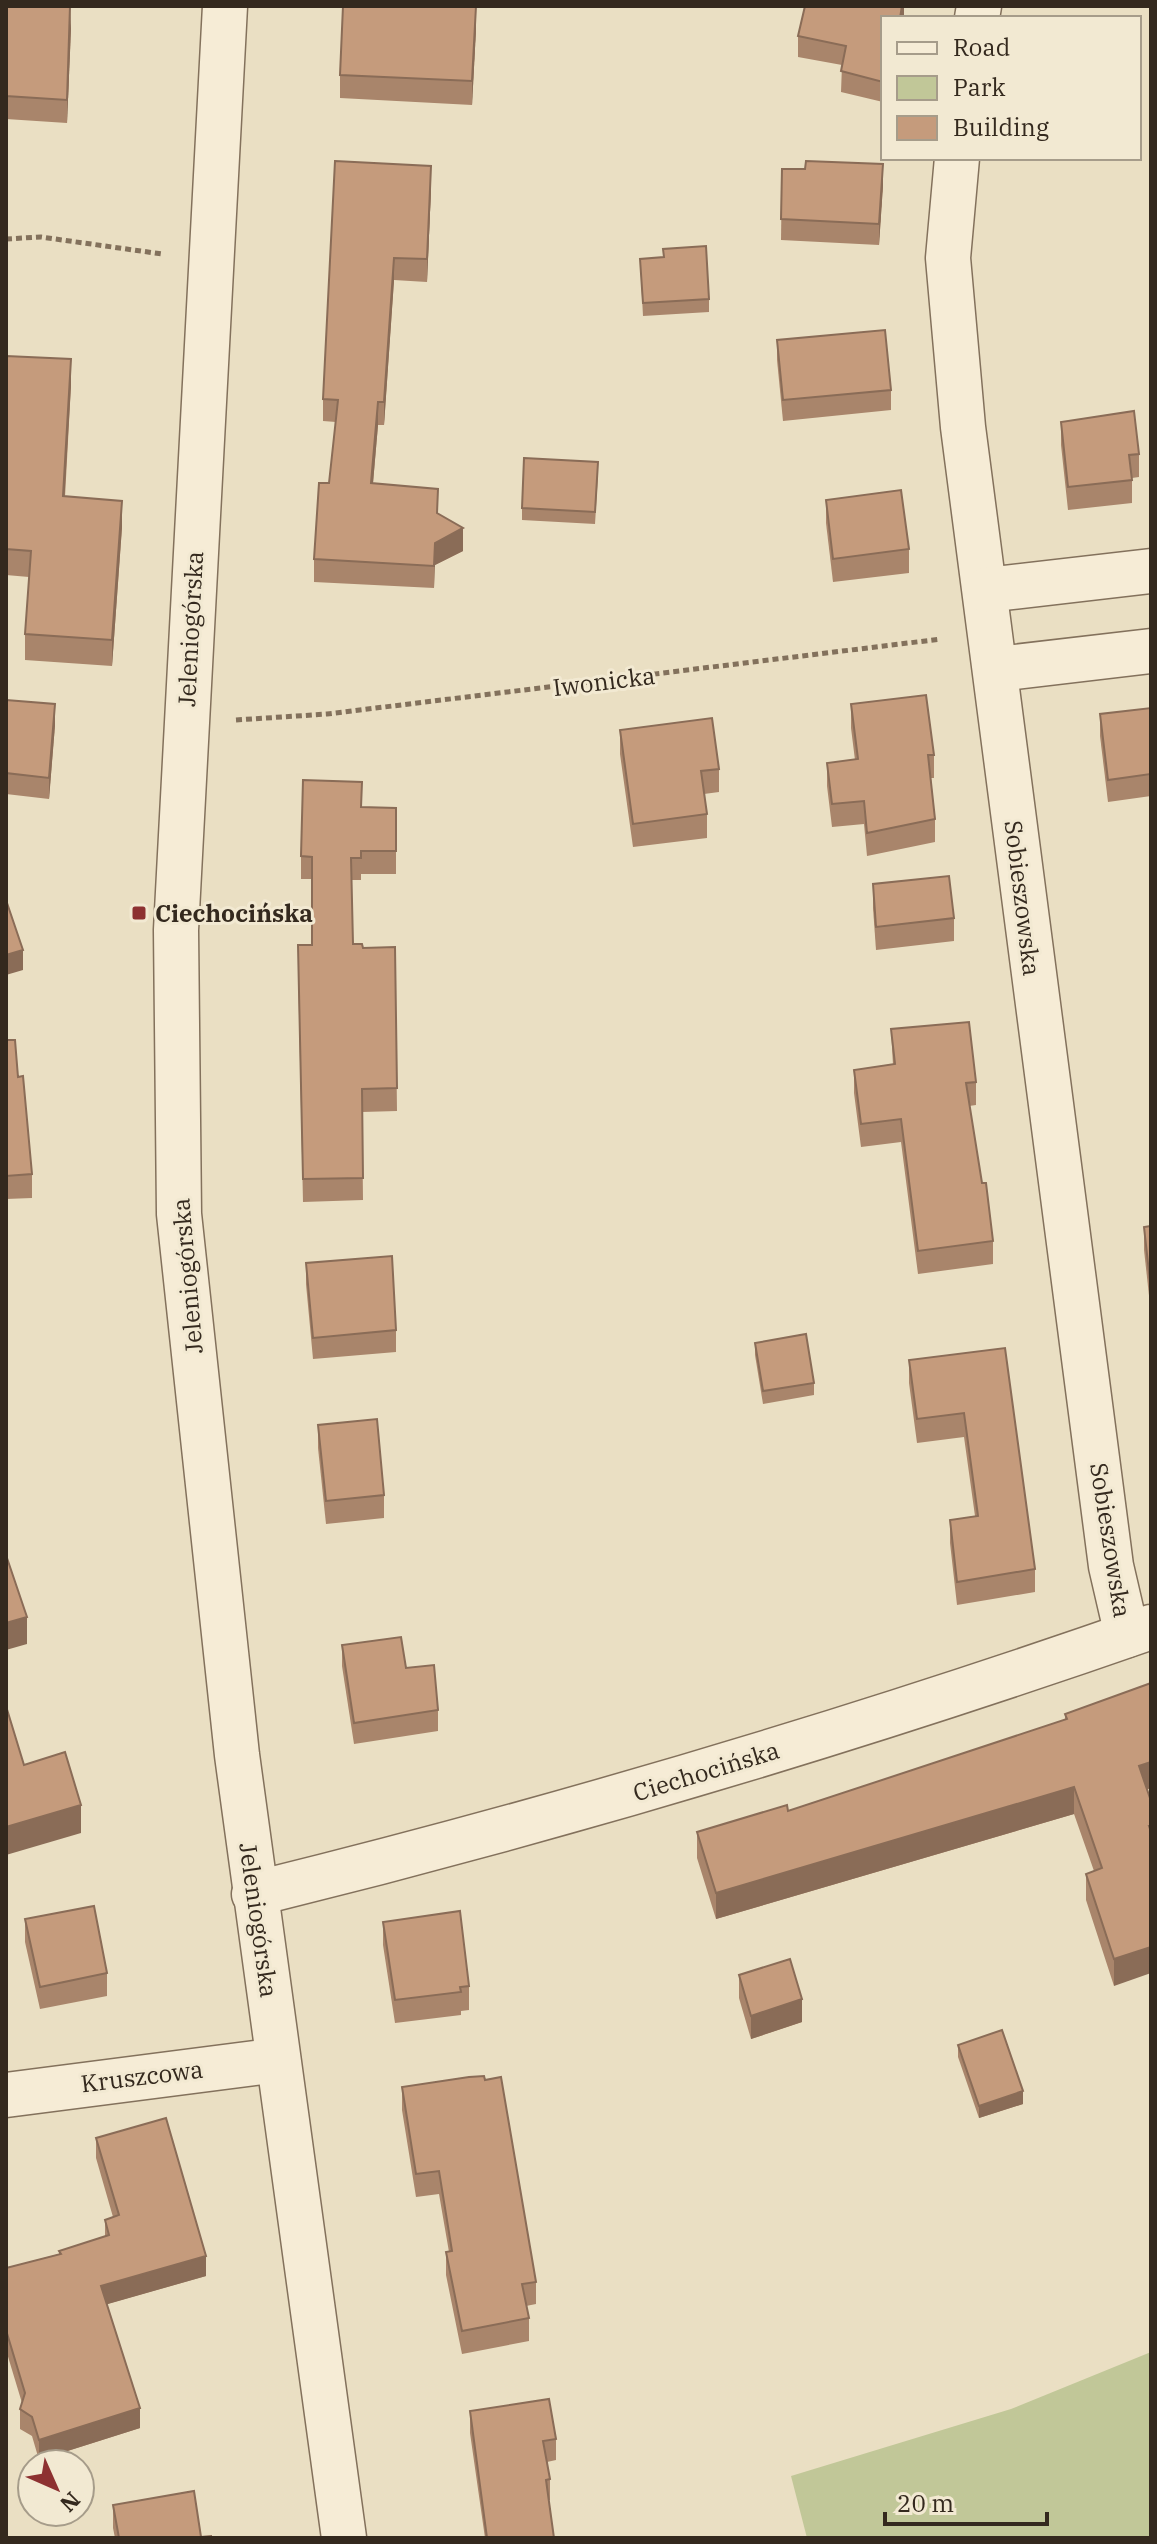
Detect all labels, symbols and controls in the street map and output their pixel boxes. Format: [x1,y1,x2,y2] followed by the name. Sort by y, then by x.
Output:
[881,16,1141,160] legend
[953,31,1010,63] text: Road
[953,71,1005,103] text: Park
[953,111,1049,143] text: Building
[170,550,210,708] street label: Jeleniogórska
[551,659,657,703] street label: Iwonicka
[998,818,1048,978] street label: Sobieszowska
[155,897,313,929] place label: Ciechocińska
[130,904,148,922] marker: Ciechocińska
[164,1197,210,1355] street label: Jeleniogórska
[1083,1460,1139,1620] street label: Sobieszowska
[629,1734,783,1808] street label: Ciechocińska
[232,1841,286,1999] street label: Jeleniogórska
[79,2053,205,2099] street label: Kruszcowa
[16,2448,96,2528] north arrow
[885,2476,1047,2526] scale bar
[54,2486,87,2519] text: N
[897,2487,954,2519] text: 20 m

